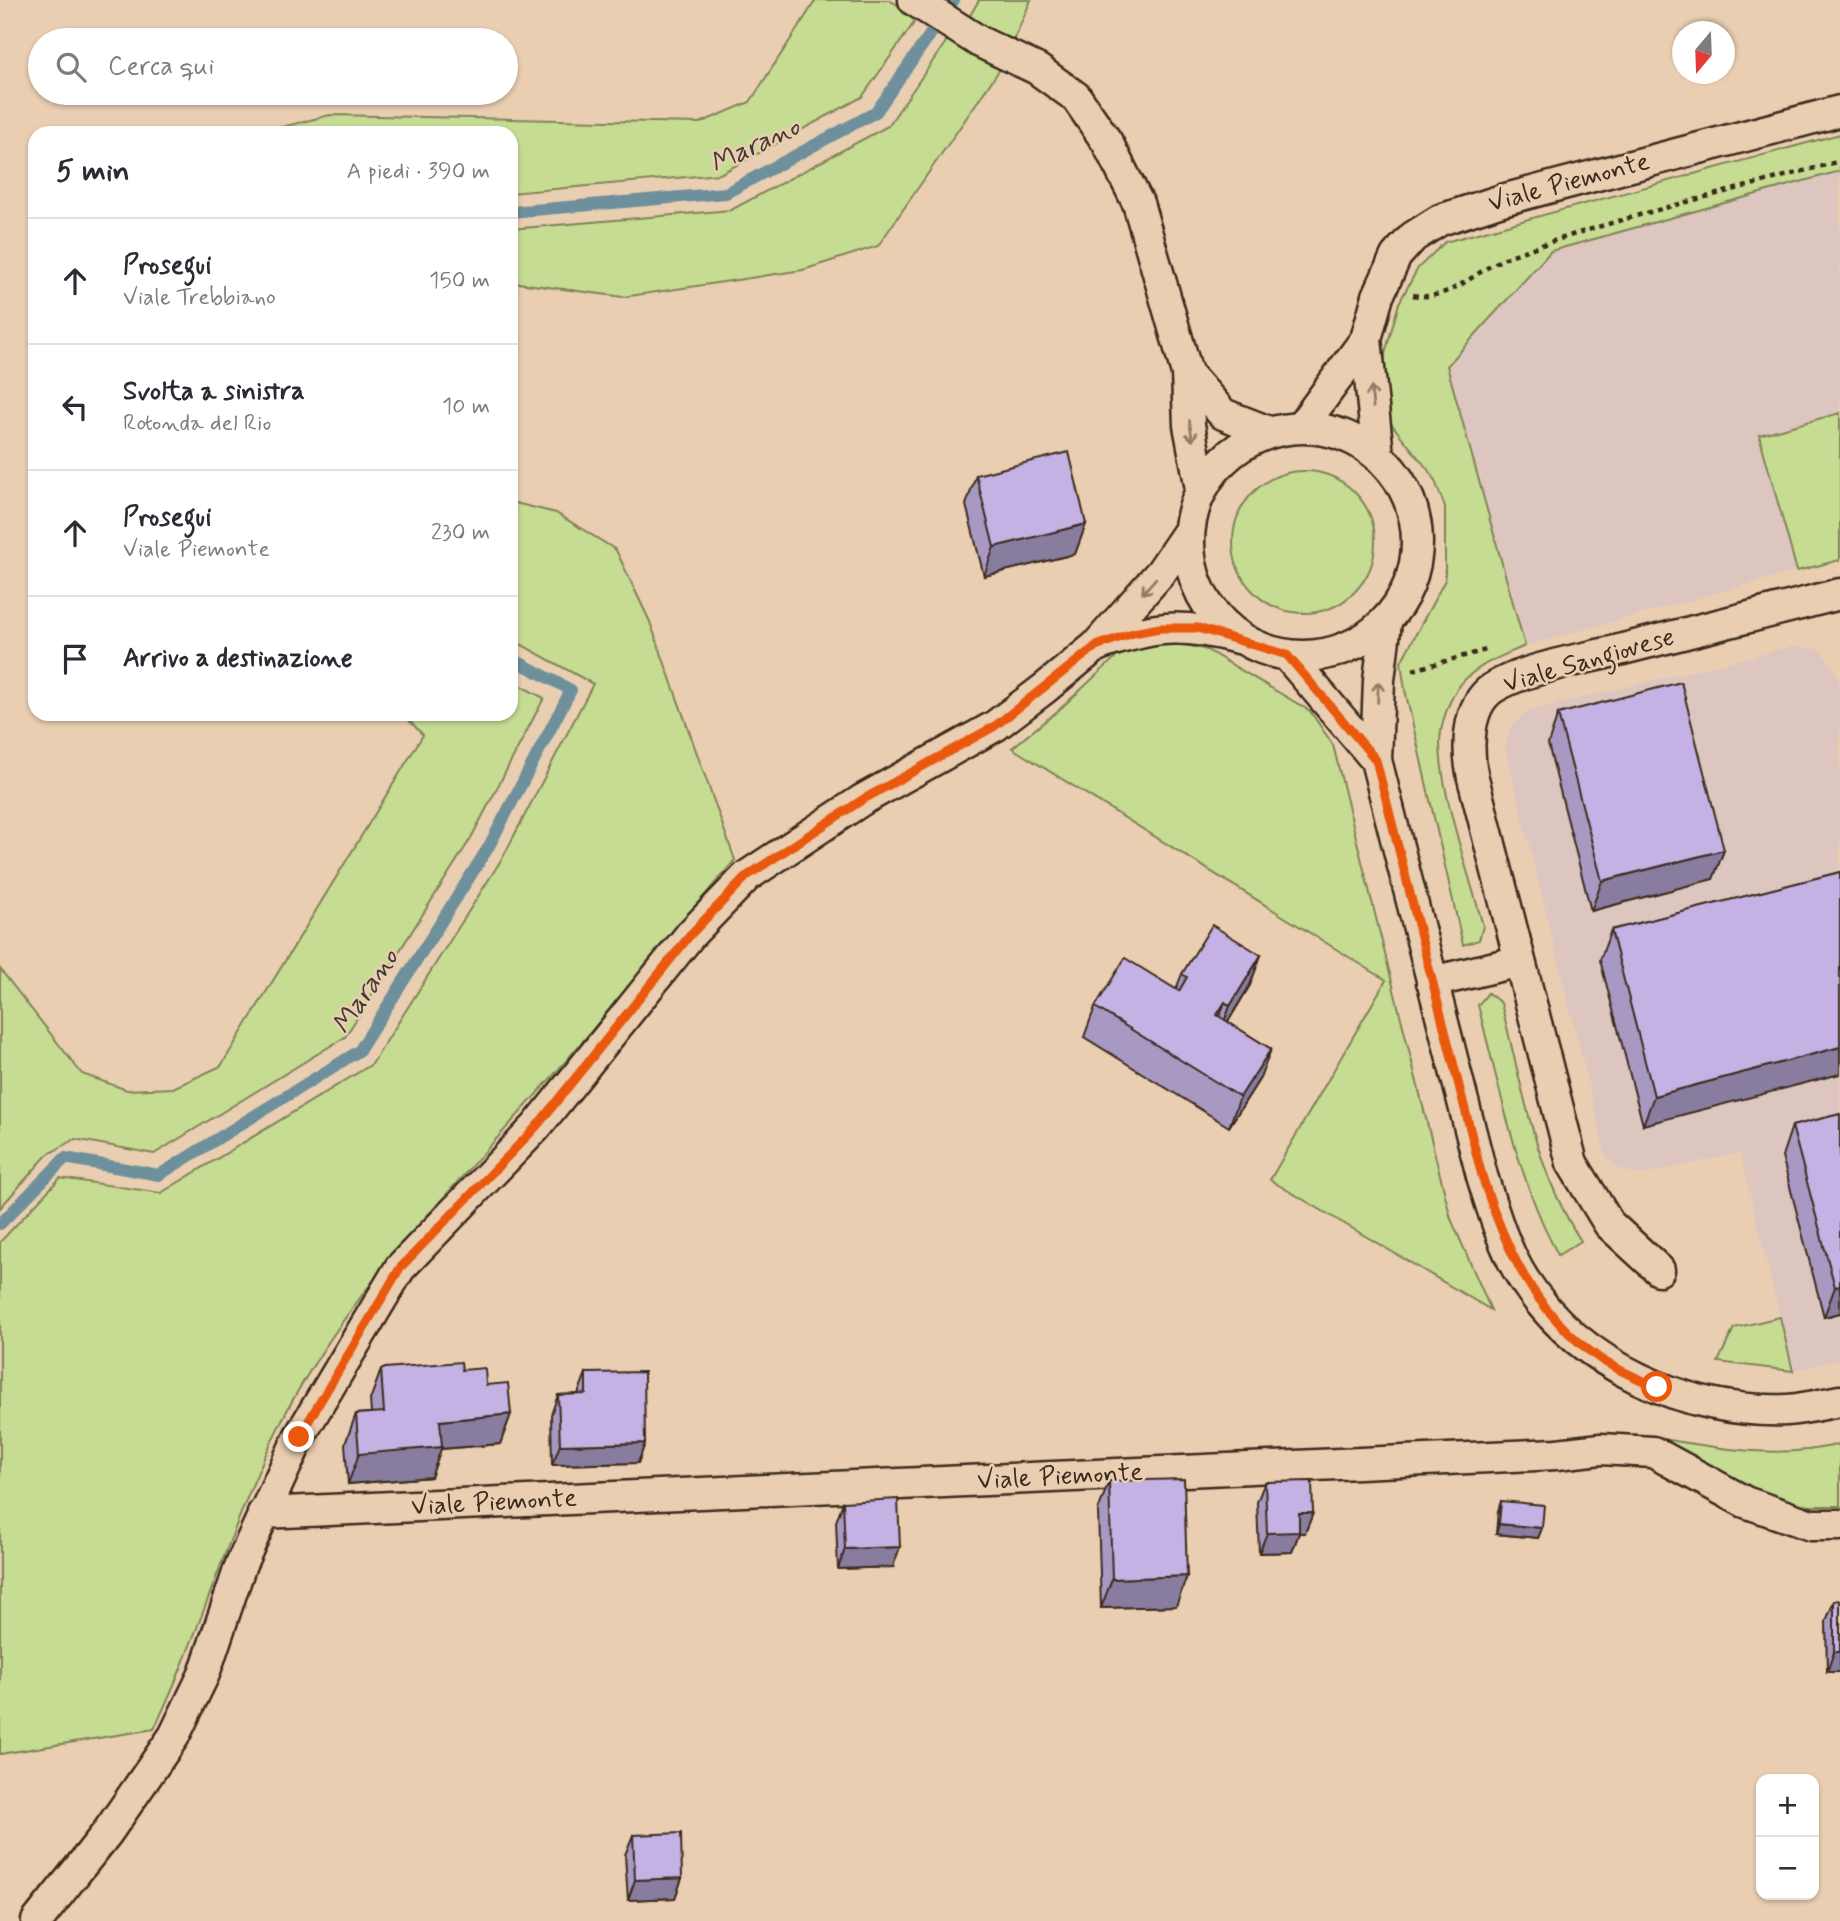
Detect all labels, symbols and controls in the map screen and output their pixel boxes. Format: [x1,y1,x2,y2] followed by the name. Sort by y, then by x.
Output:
[1672,21,1735,84] north arrow
[28,28,518,105] search box
[52,48,90,86] icon: search
[108,50,214,84] text: Cerca qui
[704,109,807,183] water label: Marano
[1485,145,1654,221] street label: Viale Piemonte
[56,152,130,191] text: 5 min
[346,157,490,187] text: A piedi · 390 m
[123,249,212,283] text: Prosegui
[56,262,94,300] icon: ahead
[429,266,490,296] text: 150 m
[123,283,276,313] text: Viale Trebbiano
[123,375,305,409] text: Svolta a sinistra
[1365,386,1378,408] one-way arrow
[56,388,94,426] icon: left
[442,392,490,422] text: 10 m
[123,409,271,439] text: Rotonda del Rio
[1185,419,1198,442] one-way arrow
[123,501,212,535] text: Prosegui
[56,514,94,552] icon: ahead
[431,518,490,548] text: 230 m
[123,535,270,565] text: Viale Piemonte
[1140,577,1157,594] one-way arrow
[1499,620,1679,705] street label: Viale Sangiovese
[56,640,94,678] icon: arrive
[123,642,353,676] text: Arrivo a destinazione
[1372,681,1385,704] one-way arrow
[324,941,409,1042] water label: Marano
[1641,1371,1672,1402] route start
[283,1421,314,1452] route end
[976,1456,1144,1498] street label: Viale Piemonte
[410,1482,578,1524] street label: Viale Piemonte
[1756,1774,1819,1900] map controls
[1756,1774,1819,1837] button: +
[1756,1837,1819,1900] button: −

